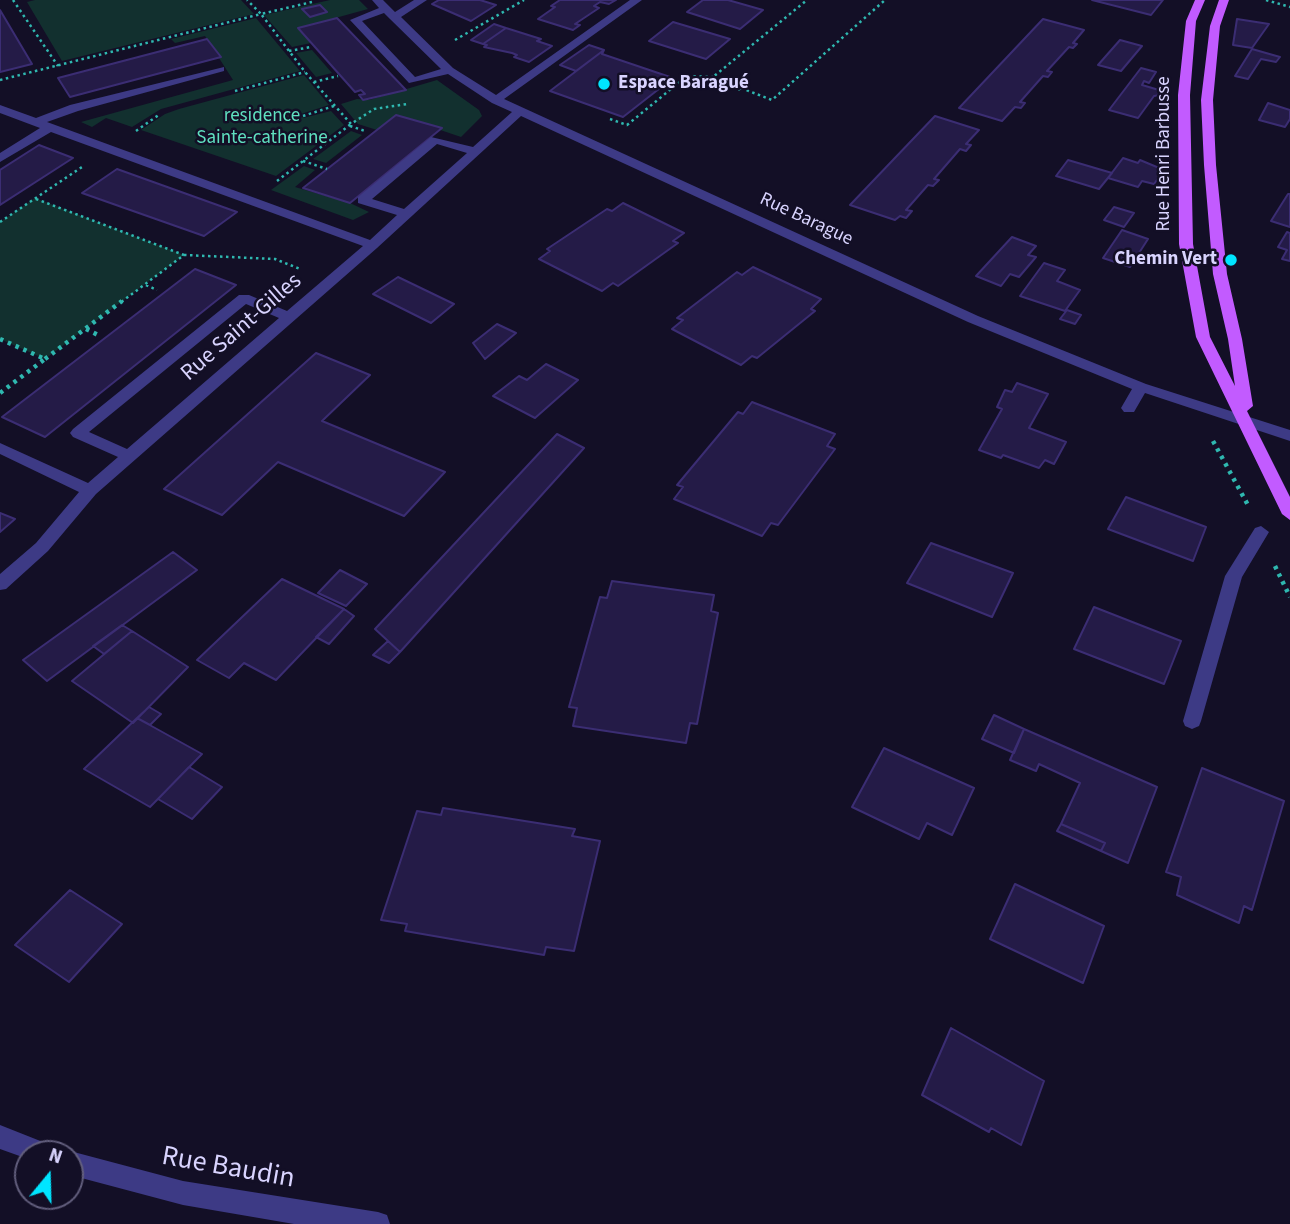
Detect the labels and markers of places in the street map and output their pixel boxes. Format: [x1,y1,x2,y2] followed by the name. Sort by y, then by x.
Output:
[618,73,749,95] place label: Espace Baragué
[596,76,612,92] marker: Espace Baragué
[1114,249,1217,271] place label: Chemin Vert
[1223,252,1239,268] marker: Chemin Vert

